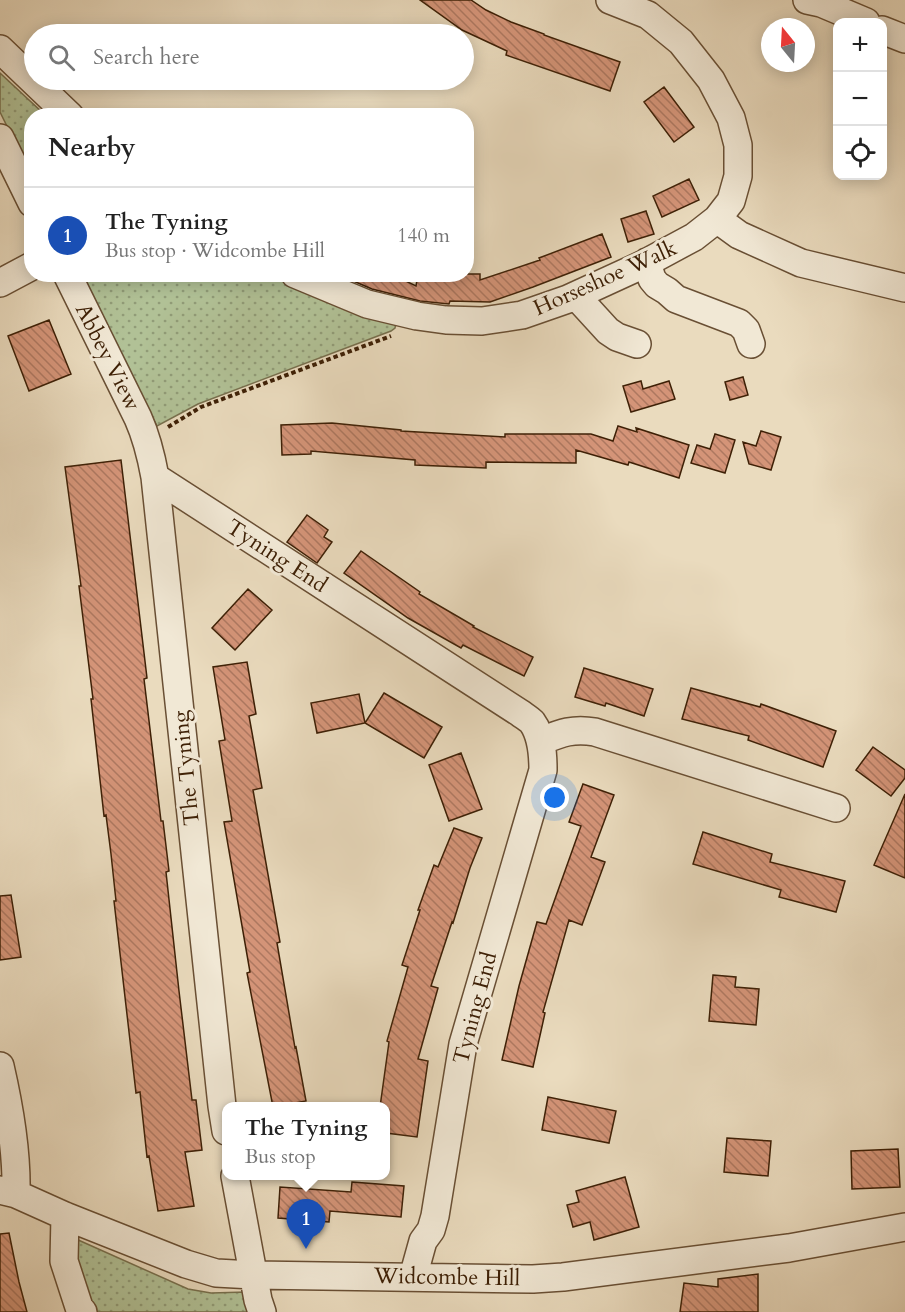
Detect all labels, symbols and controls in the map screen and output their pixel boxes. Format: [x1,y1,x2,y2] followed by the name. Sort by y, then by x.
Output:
[761,18,815,72] north arrow
[833,18,887,180] map controls
[833,18,887,72] button: +
[24,24,474,90] search box
[45,41,78,74] icon: search
[93,42,200,72] text: Search here
[833,72,887,126] button: −
[833,126,887,180] button: locate
[48,130,136,165] text: Nearby
[105,207,228,237] text: The Tyning
[62,222,73,249] text: 1
[397,222,450,249] text: 140 m
[529,233,682,323] street label: Horseshoe Walk
[105,237,325,264] text: Bus stop · Widcombe Hill
[68,298,148,416] street label: Abbey View
[221,512,334,600] street label: Tyning End
[165,708,207,827] street label: The Tyning
[540,783,569,812] your location
[446,948,504,1067] street label: Tyning End
[222,1102,390,1180] popup
[245,1113,367,1143] text: The Tyning
[245,1143,316,1170] text: Bus stop
[286,1200,326,1249] pin: 1
[373,1261,521,1293] street label: Widcombe Hill

